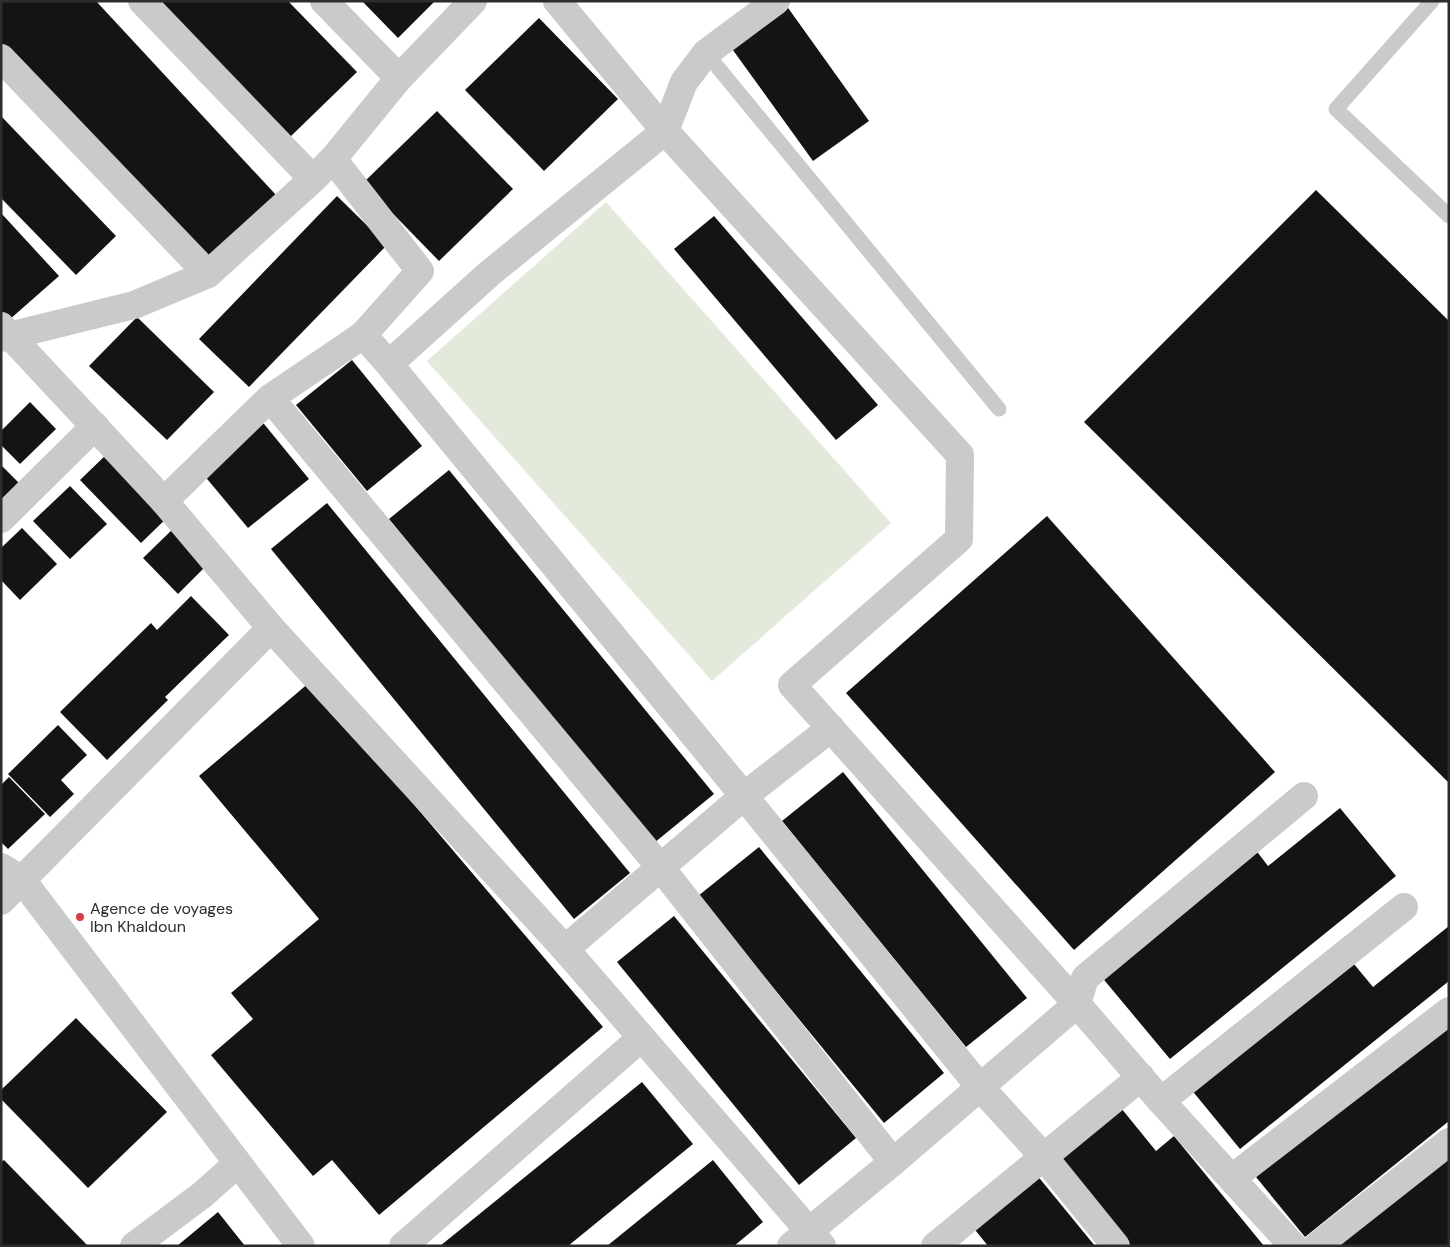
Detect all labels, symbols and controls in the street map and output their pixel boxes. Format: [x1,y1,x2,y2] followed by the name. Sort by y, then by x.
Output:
[90,898,233,937] place label: Agence de voyages Ibn Khaldoun
[74,911,86,923] marker: Agence de voyages Ibn Khaldoun

